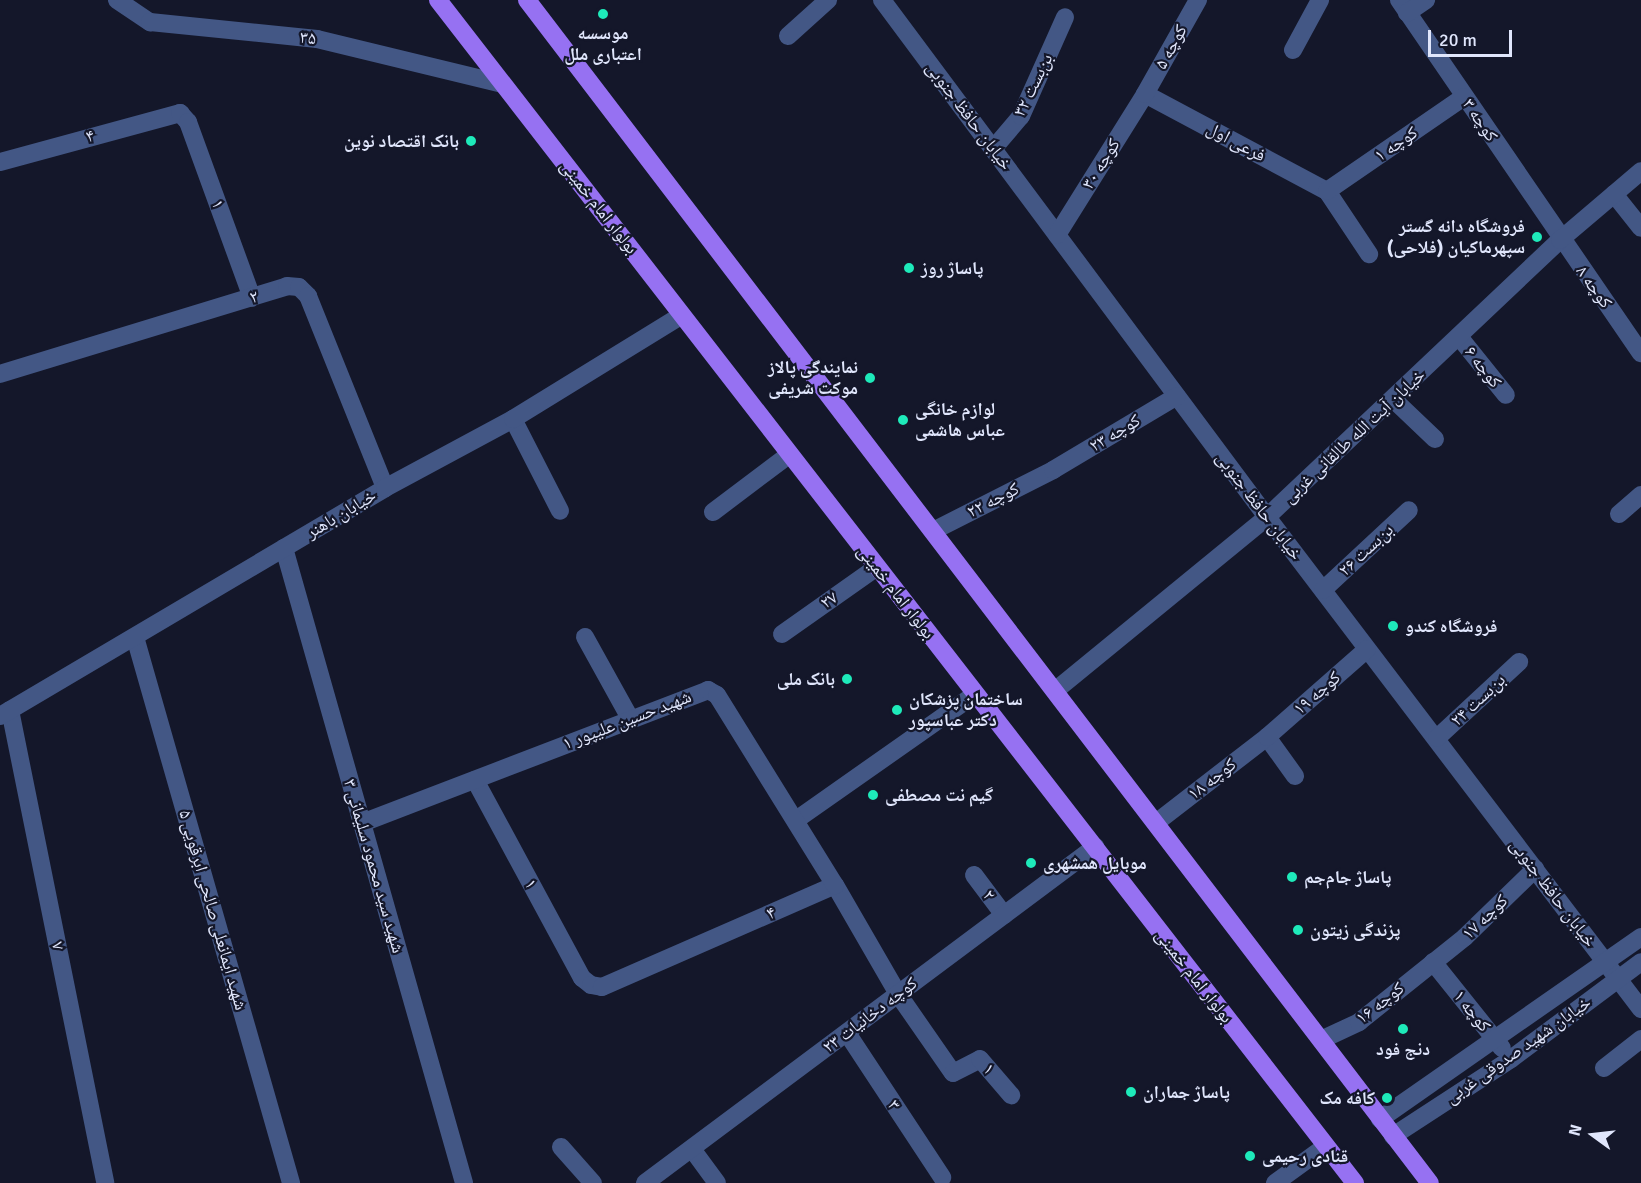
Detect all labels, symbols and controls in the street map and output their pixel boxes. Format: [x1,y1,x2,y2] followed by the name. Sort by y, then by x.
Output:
[596,7,610,21] marker: موسسه اعتباری ملل
[1431,18,1515,56] scale bar
[1150,21,1192,73] street label: کوچه ۵
[564,23,642,66] place label: موسسه اعتباری ملل
[299,26,317,50] street label: ۳۵
[1439,29,1477,51] text: 20 m
[1009,50,1057,120] street label: بن‌بست ۳۲
[921,57,1017,175] street label: خیابان حافظ جنوبی
[1458,94,1502,146] street label: کوچه ۳
[1203,118,1269,166] street label: فرعی اول
[1370,122,1422,166] street label: کوچه ۱
[83,125,97,147] street label: ۴
[344,130,459,152] place label: بانک اقتصاد نوین
[464,134,478,148] marker: بانک اقتصاد نوین
[1077,135,1125,193] street label: کوچه ۳۰
[556,156,642,258] street label: بولوار امام خمینی
[206,197,230,211] street label: ۱
[1387,216,1525,258] place label: فروشگاه دانه گستر سپهرماکیان (فلاحی)
[1530,230,1544,244] marker: فروشگاه دانه گستر سپهرماکیان (فلاحی)
[921,257,983,279] place label: پاساژ روز
[902,261,916,275] marker: پاساژ روز
[1571,261,1617,313] street label: کوچه ۸
[247,285,261,309] street label: ۲
[1460,342,1506,392] street label: کوچه ۶
[768,357,858,400] place label: نمایندگی پالاز موکت شریفی
[1278,364,1430,508] street label: خیابان آیت الله طالقانی غربی
[863,371,877,385] marker: نمایندگی پالاز موکت شریفی
[915,399,1005,442] place label: لوازم خانگی عباس هاشمی
[1086,409,1144,457] street label: کوچه ۲۳
[896,413,910,427] marker: لوازم خانگی عباس هاشمی
[1211,447,1307,565] street label: خیابان حافظ جنوبی
[963,478,1023,522] street label: کوچه ۲۲
[302,485,380,543] street label: خیابان باهنر
[1334,519,1398,581] street label: بن‌بست ۲۶
[853,541,939,643] street label: بولوار امام خمینی
[816,587,842,613] street label: ۲۷
[1405,615,1497,637] place label: فروشگاه کندو
[1386,619,1400,633] marker: فروشگاه کندو
[1289,667,1345,719] street label: کوچه ۱۹
[777,668,835,690] place label: بانک ملی
[1446,669,1510,731] street label: بن‌بست ۲۴
[840,672,854,686] marker: بانک ملی
[560,686,694,754] street label: شهید حسین علیپور ۱
[909,689,1023,732] place label: ساختمان پزشکان دکتر عباسپور
[890,703,904,717] marker: ساختمان پزشکان دکتر عباسپور
[1183,753,1241,805] street label: کوچه ۱۸
[339,776,409,956] street label: شهید سید محمود سلیمانی ۳
[885,784,993,806] place label: گیم نت مصطفی
[866,788,880,802] marker: گیم نت مصطفی
[174,807,252,1013] street label: شهید ایمانعلی صالحی ابرقویی ۵
[1505,834,1601,952] street label: خیابان حافظ جنوبی
[1043,852,1147,874] place label: موبایل همشهری
[1024,856,1038,870] marker: موبایل همشهری
[1304,866,1391,888] place label: پاساژ جام‌جم
[1285,870,1299,884] marker: پاساژ جام‌جم
[520,875,542,893] street label: ۱
[978,885,1000,905] street label: ۲
[1457,890,1513,944] street label: کوچه ۱۷
[763,901,779,925] street label: ۴
[1310,919,1400,941] place label: پزندگی زیتون
[1291,923,1305,937] marker: پزندگی زیتون
[1151,925,1237,1027] street label: بولوار امام خمینی
[47,940,69,952] street label: ۷
[818,972,922,1058] street label: کوچه دخانیات ۲۳
[1351,977,1409,1029] street label: کوچه ۱۶
[1449,986,1495,1036] street label: کوچه ۱
[1441,992,1595,1108] street label: خیابان شهید صدوقی غربی
[1396,1022,1410,1036] marker: دنج فود
[1376,1038,1430,1060] place label: دنج فود
[978,1059,1000,1079] street label: ۱
[1143,1081,1230,1103] place label: پاساژ جماران
[1124,1085,1138,1099] marker: پاساژ جماران
[1319,1087,1375,1109] place label: کافه مک
[1380,1091,1394,1105] marker: کافه مک
[883,1096,905,1114] street label: ۳
[1563,1105,1623,1165] north arrow
[1565,1122,1587,1138] text: N
[1262,1145,1348,1167] place label: قنادی رحیمی
[1243,1149,1257,1163] marker: قنادی رحیمی

